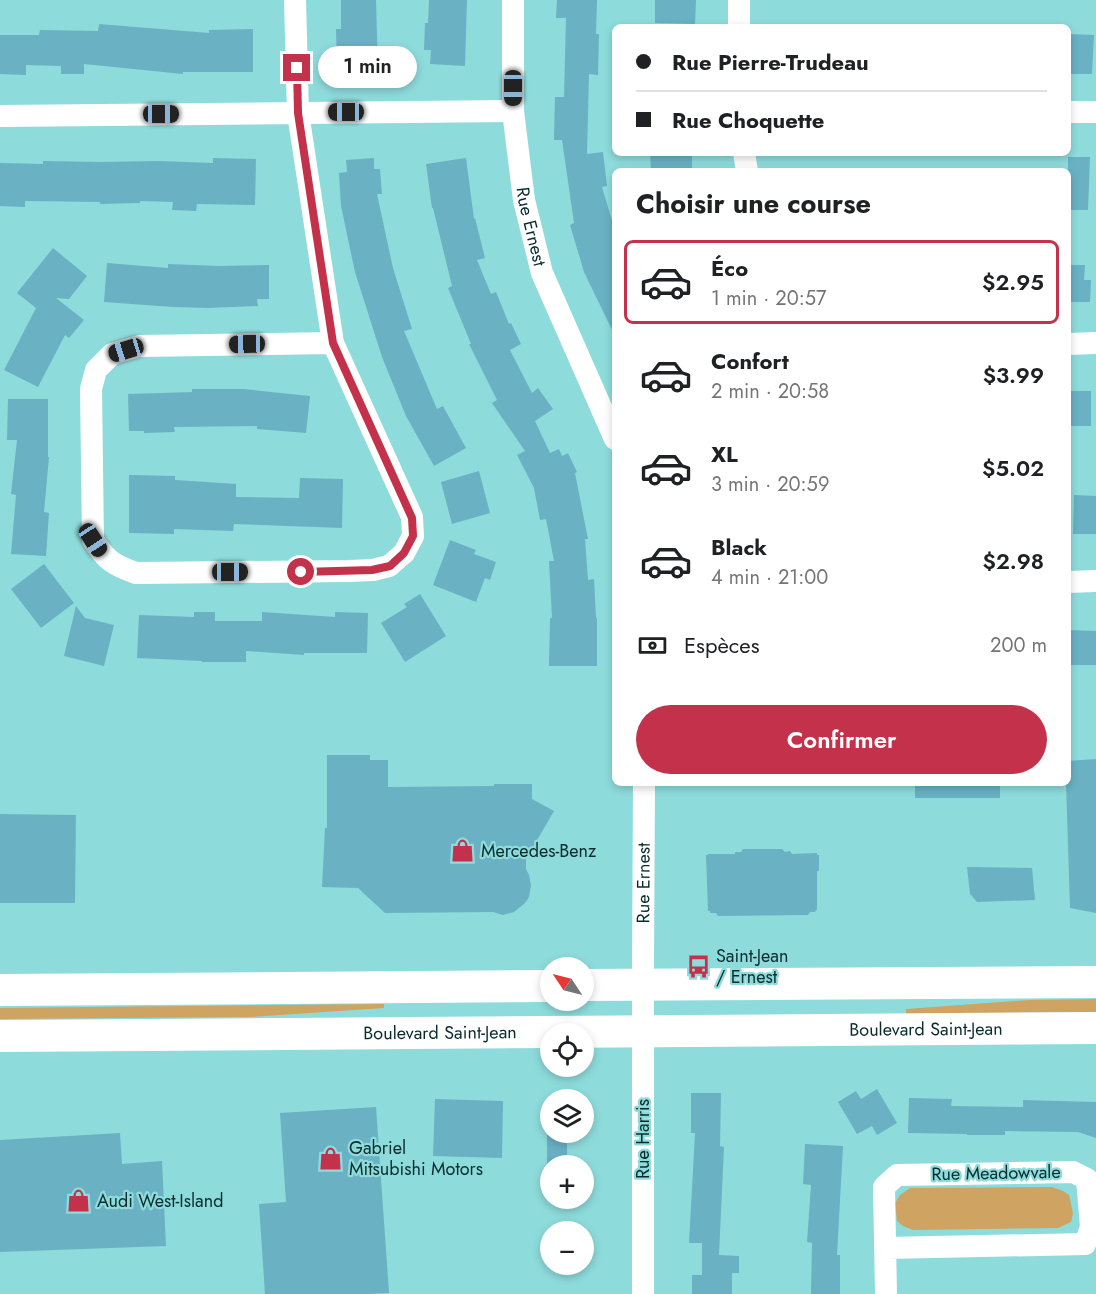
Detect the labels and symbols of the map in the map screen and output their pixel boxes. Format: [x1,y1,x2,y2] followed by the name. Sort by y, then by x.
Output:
[318,47,417,89] callout: 1 min
[283,54,310,81] route end
[504,70,522,106] car
[328,103,364,121] car
[143,105,179,123] car
[510,185,553,269] street label: Rue Ernest
[229,335,265,353] car
[106,336,146,364] car
[76,520,110,560] car
[287,558,314,585] route start
[212,563,248,581] car
[450,838,476,864] shop icon: Mercedes-Benz
[481,838,597,864] place label: Mercedes-Benz
[630,842,657,923] street label: Rue Ernest
[716,943,788,990] place label: Saint-Jean / Ernest
[685,953,711,979] bus stop icon: Saint-Jean / Ernest
[540,957,594,1011] north arrow
[849,1016,1003,1043] street label: Boulevard Saint-Jean
[363,1019,517,1046] street label: Boulevard Saint-Jean
[630,1099,656,1179] street label: Rue Harris
[349,1135,483,1182] place label: Gabriel Mitsubishi Motors
[318,1145,344,1171] shop icon: Gabriel Mitsubishi Motors
[931,1159,1061,1187] street label: Rue Meadowvale
[66,1188,92,1214] shop icon: Audi West-Island
[97,1188,224,1214] place label: Audi West-Island

